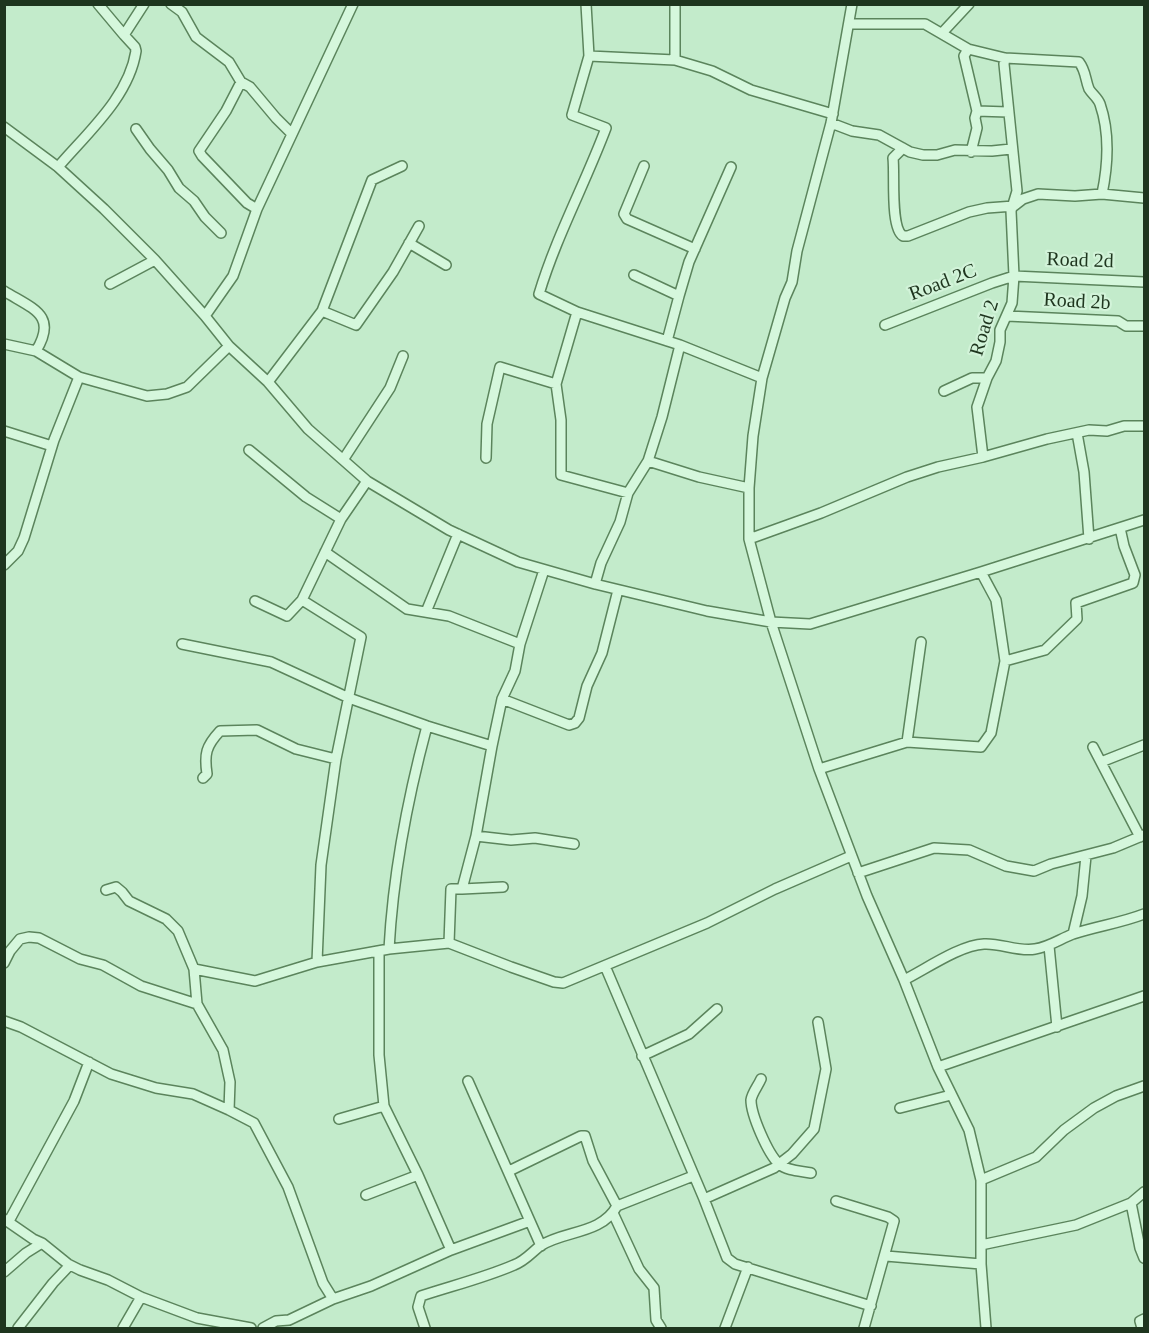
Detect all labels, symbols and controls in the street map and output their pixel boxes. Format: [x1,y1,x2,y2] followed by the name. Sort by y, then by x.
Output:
[1046,248,1114,274] street label: Road 2d
[906,259,980,307] street label: Road 2C
[1043,288,1111,316] street label: Road 2b
[965,297,1005,359] street label: Road 2

